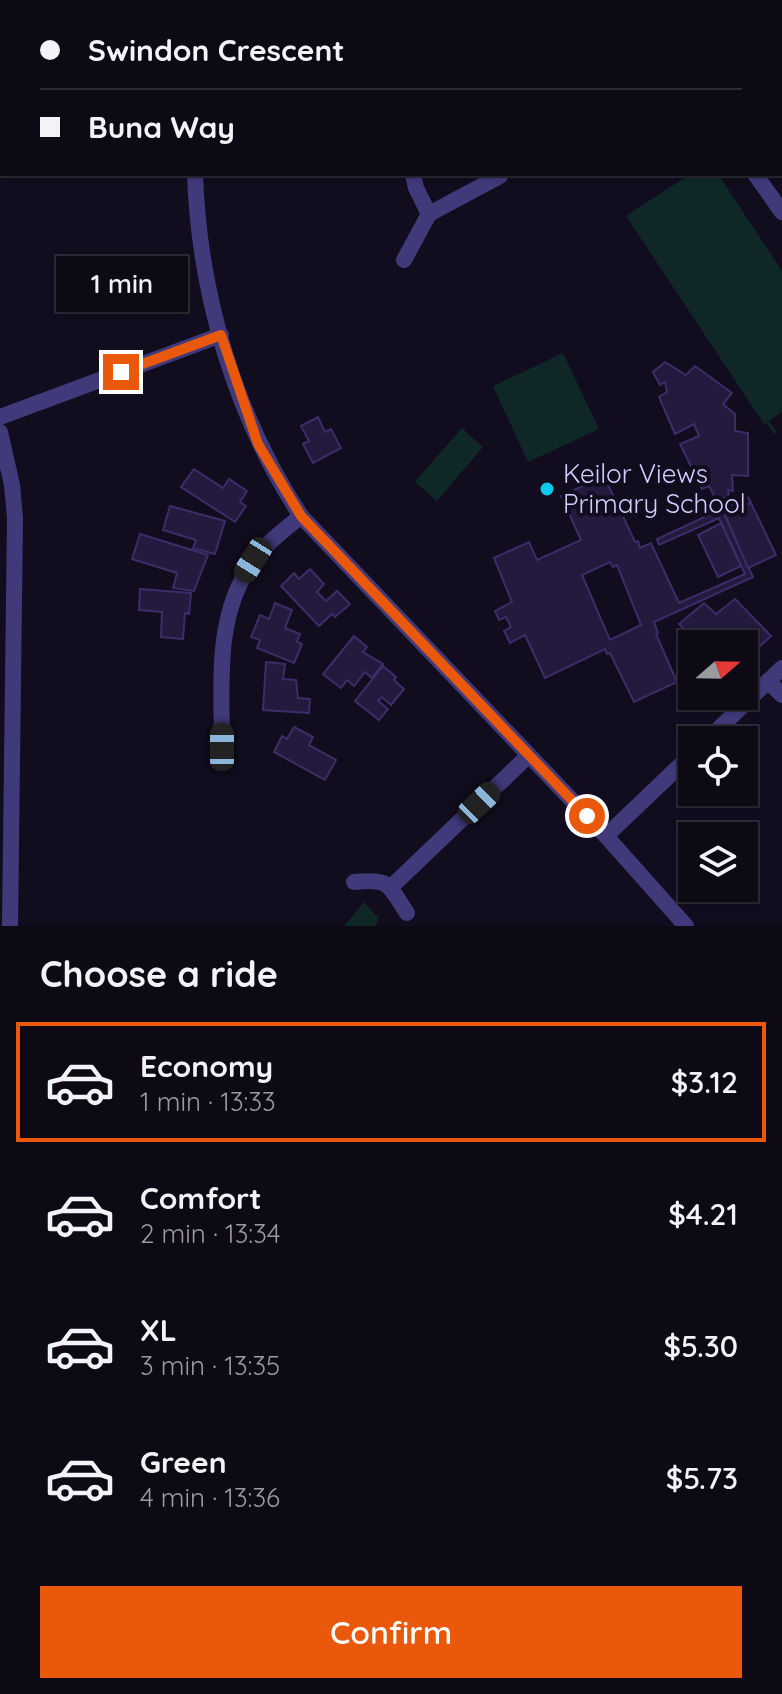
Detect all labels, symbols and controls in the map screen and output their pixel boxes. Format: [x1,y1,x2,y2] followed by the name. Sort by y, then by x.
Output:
[88,31,345,69] text: Swindon Crescent
[88,108,235,146] text: Buna Way
[55,256,187,312] callout: 1 min
[91,267,153,300] text: 1 min
[103,354,139,390] route end
[563,457,746,520] place label: Keilor Views Primary School
[538,480,556,498] marker: Keilor Views Primary School
[230,533,276,587] car
[678,630,758,710] north arrow
[678,630,758,902] map controls
[210,723,234,771] car
[678,726,758,806] button: locate
[453,778,505,828] car
[569,798,605,834] route start
[678,822,758,902] button: layers
[40,951,278,996] text: Choose a ride
[44,1046,116,1118] icon: car
[140,1047,273,1085] text: Economy
[671,1063,738,1101] text: $3.12
[140,1085,276,1118] text: 1 min · 13:33
[44,1178,116,1250] icon: car
[140,1179,261,1217] text: Comfort
[668,1195,738,1233] text: $4.21
[140,1217,281,1250] text: 2 min · 13:34
[44,1310,116,1382] icon: car
[140,1311,177,1349] text: XL
[664,1327,738,1365] text: $5.30
[140,1349,280,1382] text: 3 min · 13:35
[44,1442,116,1514] icon: car
[140,1443,227,1481] text: Green
[666,1459,738,1497] text: $5.73
[140,1481,280,1514] text: 4 min · 13:36
[40,1586,742,1678] button: Confirm

